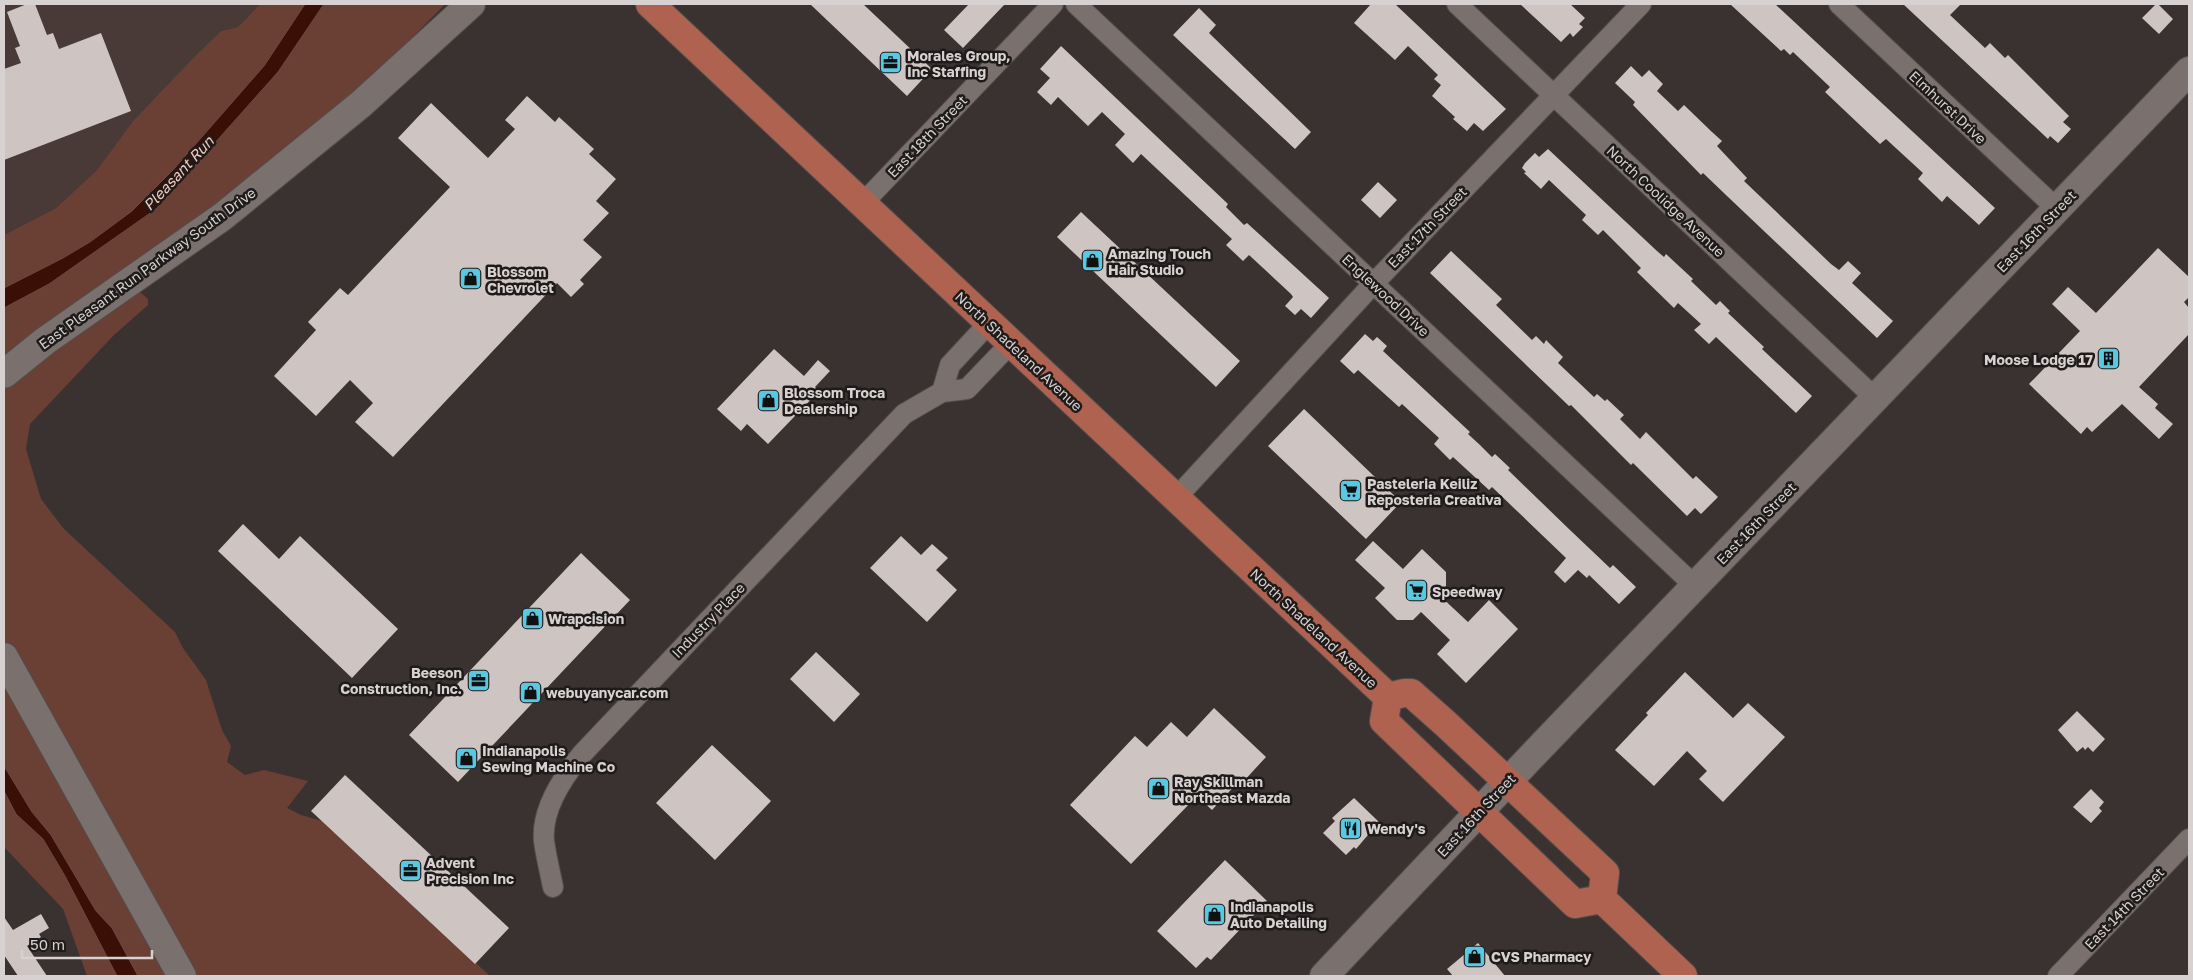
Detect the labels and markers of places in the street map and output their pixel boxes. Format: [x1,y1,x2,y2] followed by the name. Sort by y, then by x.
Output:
[907,47,1011,80] place label: Morales Group, Inc Staffing
[879,51,903,75] office icon: Morales Group, Inc Staffing
[1108,245,1211,278] place label: Amazing Touch Hair Studio
[1080,249,1104,273] shop icon: Amazing Touch Hair Studio
[487,263,554,296] place label: Blossom Chevrolet
[459,267,483,291] shop icon: Blossom Chevrolet
[2097,347,2121,371] building icon: Moose Lodge 17
[1984,351,2093,368] place label: Moose Lodge 17
[784,384,885,417] place label: Blossom Troca Dealership
[756,388,780,412] shop icon: Blossom Troca Dealership
[1367,475,1501,508] place label: Pasteleria Keiliz Reposteria Creativa
[1339,479,1363,503] supermarket icon: Pasteleria Keiliz Reposteria Creativa
[1404,579,1428,603] supermarket icon: Speedway
[1432,583,1503,600] place label: Speedway
[520,606,544,630] shop icon: Wrapcision
[548,610,624,627] place label: Wrapcision
[340,664,462,697] place label: Beeson Construction, Inc.
[466,668,490,692] office icon: Beeson Construction, Inc.
[518,680,542,704] shop icon: webuyanycar.com
[546,684,668,701] place label: webuyanycar.com
[482,742,615,775] place label: Indianapolis Sewing Machine Co
[454,746,478,770] shop icon: Indianapolis Sewing Machine Co
[1174,773,1290,806] place label: Ray Skillman Northeast Mazda
[1146,777,1170,801] shop icon: Ray Skillman Northeast Mazda
[1339,816,1363,840] restaurant icon: Wendy's
[1367,820,1426,837] place label: Wendy's
[426,854,514,887] place label: Advent Precision Inc
[398,858,422,882] office icon: Advent Precision Inc
[1230,898,1327,931] place label: Indianapolis Auto Detailing
[1202,902,1226,926] shop icon: Indianapolis Auto Detailing
[1463,944,1487,968] shop icon: CVS Pharmacy
[1491,948,1592,965] place label: CVS Pharmacy

